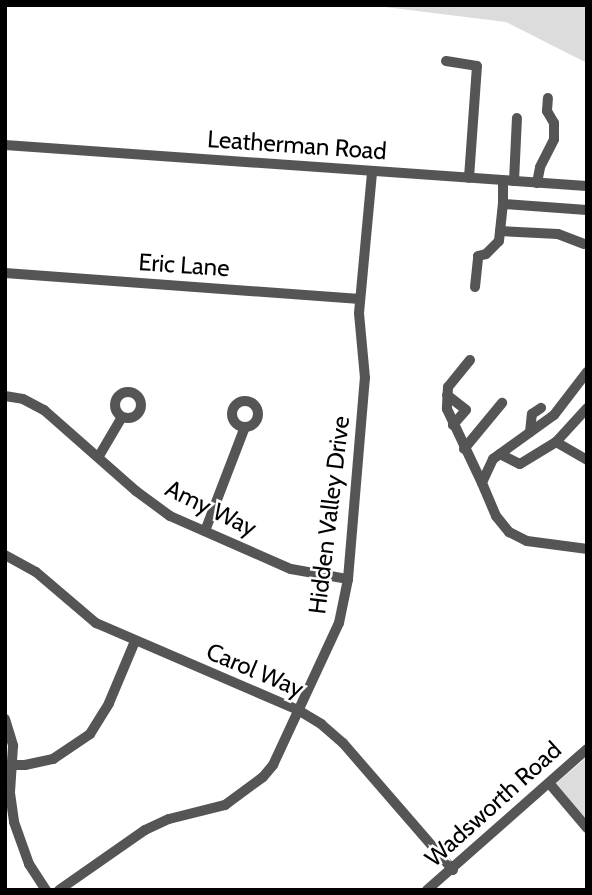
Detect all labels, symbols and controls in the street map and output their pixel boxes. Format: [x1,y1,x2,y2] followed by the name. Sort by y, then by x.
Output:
[206,124,388,166] street label: Leatherman Road
[137,247,231,283] street label: Eric Lane
[303,414,355,616] street label: Hidden Valley Drive
[161,474,261,542] street label: Amy Way
[202,637,308,703] street label: Carol Way
[419,735,567,873] street label: Wadsworth Road

